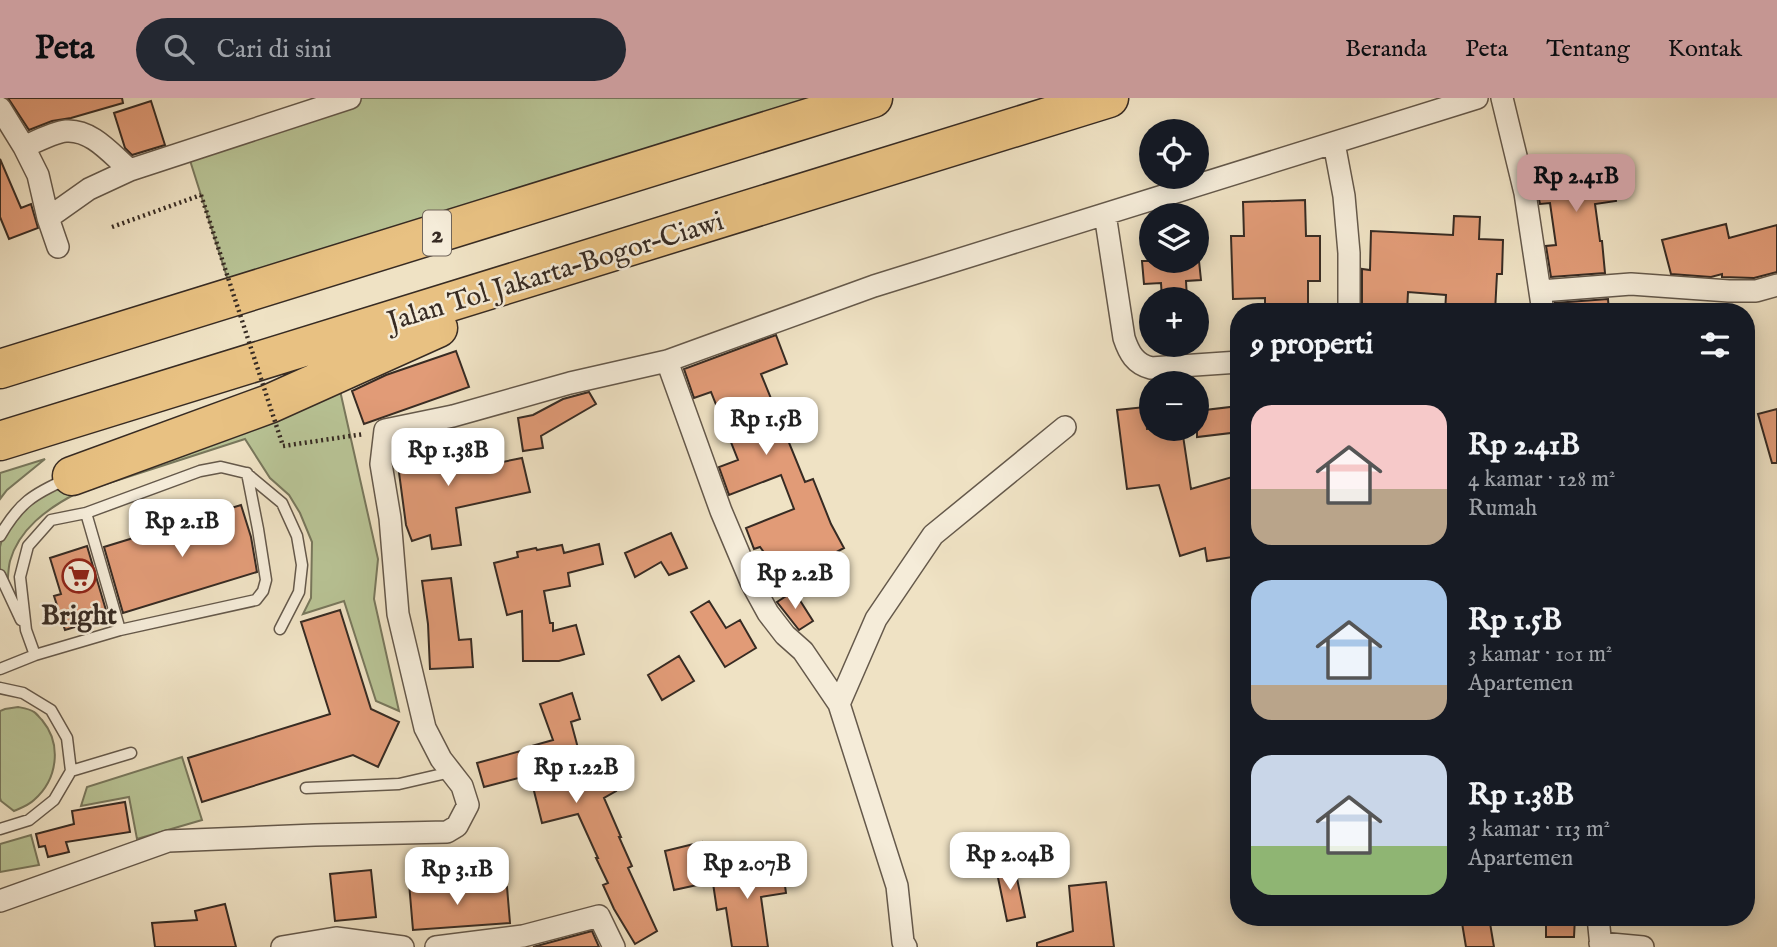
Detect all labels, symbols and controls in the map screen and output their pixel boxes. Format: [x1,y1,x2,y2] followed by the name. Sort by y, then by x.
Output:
[136,18,626,81] search box
[35,28,94,70] text: Peta
[160,30,198,68] icon: search
[216,33,332,66] text: Cari di sini
[1345,34,1427,65] text: Beranda
[1465,34,1508,65] text: Peta
[1546,34,1630,65] text: Tentang
[1668,34,1742,65] text: Kontak
[1139,119,1209,441] map controls
[1139,119,1209,189] button: locate
[1504,155,1648,214] pin: Rp 2.41B
[1533,162,1619,191] text: Rp 2.41B
[1139,203,1209,273] button: layers
[380,205,728,341] street label: Jalan Tol Jakarta–Bogor–Ciawi
[423,210,451,256] road number: 2
[1139,287,1209,357] button: +
[1251,326,1373,364] text: 9 properti
[1696,326,1734,364] icon: filters
[1139,371,1209,441] button: −
[701,398,831,457] pin: Rp 1.5B
[730,405,802,434] text: Rp 1.5B
[1468,427,1580,465] text: Rp 2.41B
[376,428,520,488] pin: Rp 1.38B
[1307,433,1391,517] icon: home
[407,436,489,465] text: Rp 1.38B
[1468,465,1615,494] text: 4 kamar · 128 m²
[1468,494,1537,523] text: Rumah
[117,500,247,559] pin: Rp 2.1B
[145,507,219,536] text: Rp 2.1B
[730,552,860,611] pin: Rp 2.2B
[60,557,98,595] supermarket icon: Bright
[757,559,833,588] text: Rp 2.2B
[41,599,117,634] place label: Bright
[1468,602,1562,640] text: Rp 1.5B
[1307,608,1391,692] icon: home
[1468,640,1613,669] text: 3 kamar · 101 m²
[1468,669,1573,698] text: Apartemen
[504,746,648,805] pin: Rp 1.22B
[533,753,619,782] text: Rp 1.22B
[1468,777,1574,815] text: Rp 1.38B
[1307,783,1391,867] icon: home
[1468,815,1610,844] text: 3 kamar · 113 m²
[938,832,1082,892] pin: Rp 2.04B
[966,840,1054,869] text: Rp 2.04B
[675,842,819,901] pin: Rp 2.07B
[1468,844,1573,873] text: Apartemen
[392,848,522,907] pin: Rp 3.1B
[703,849,791,878] text: Rp 2.07B
[421,855,493,884] text: Rp 3.1B

